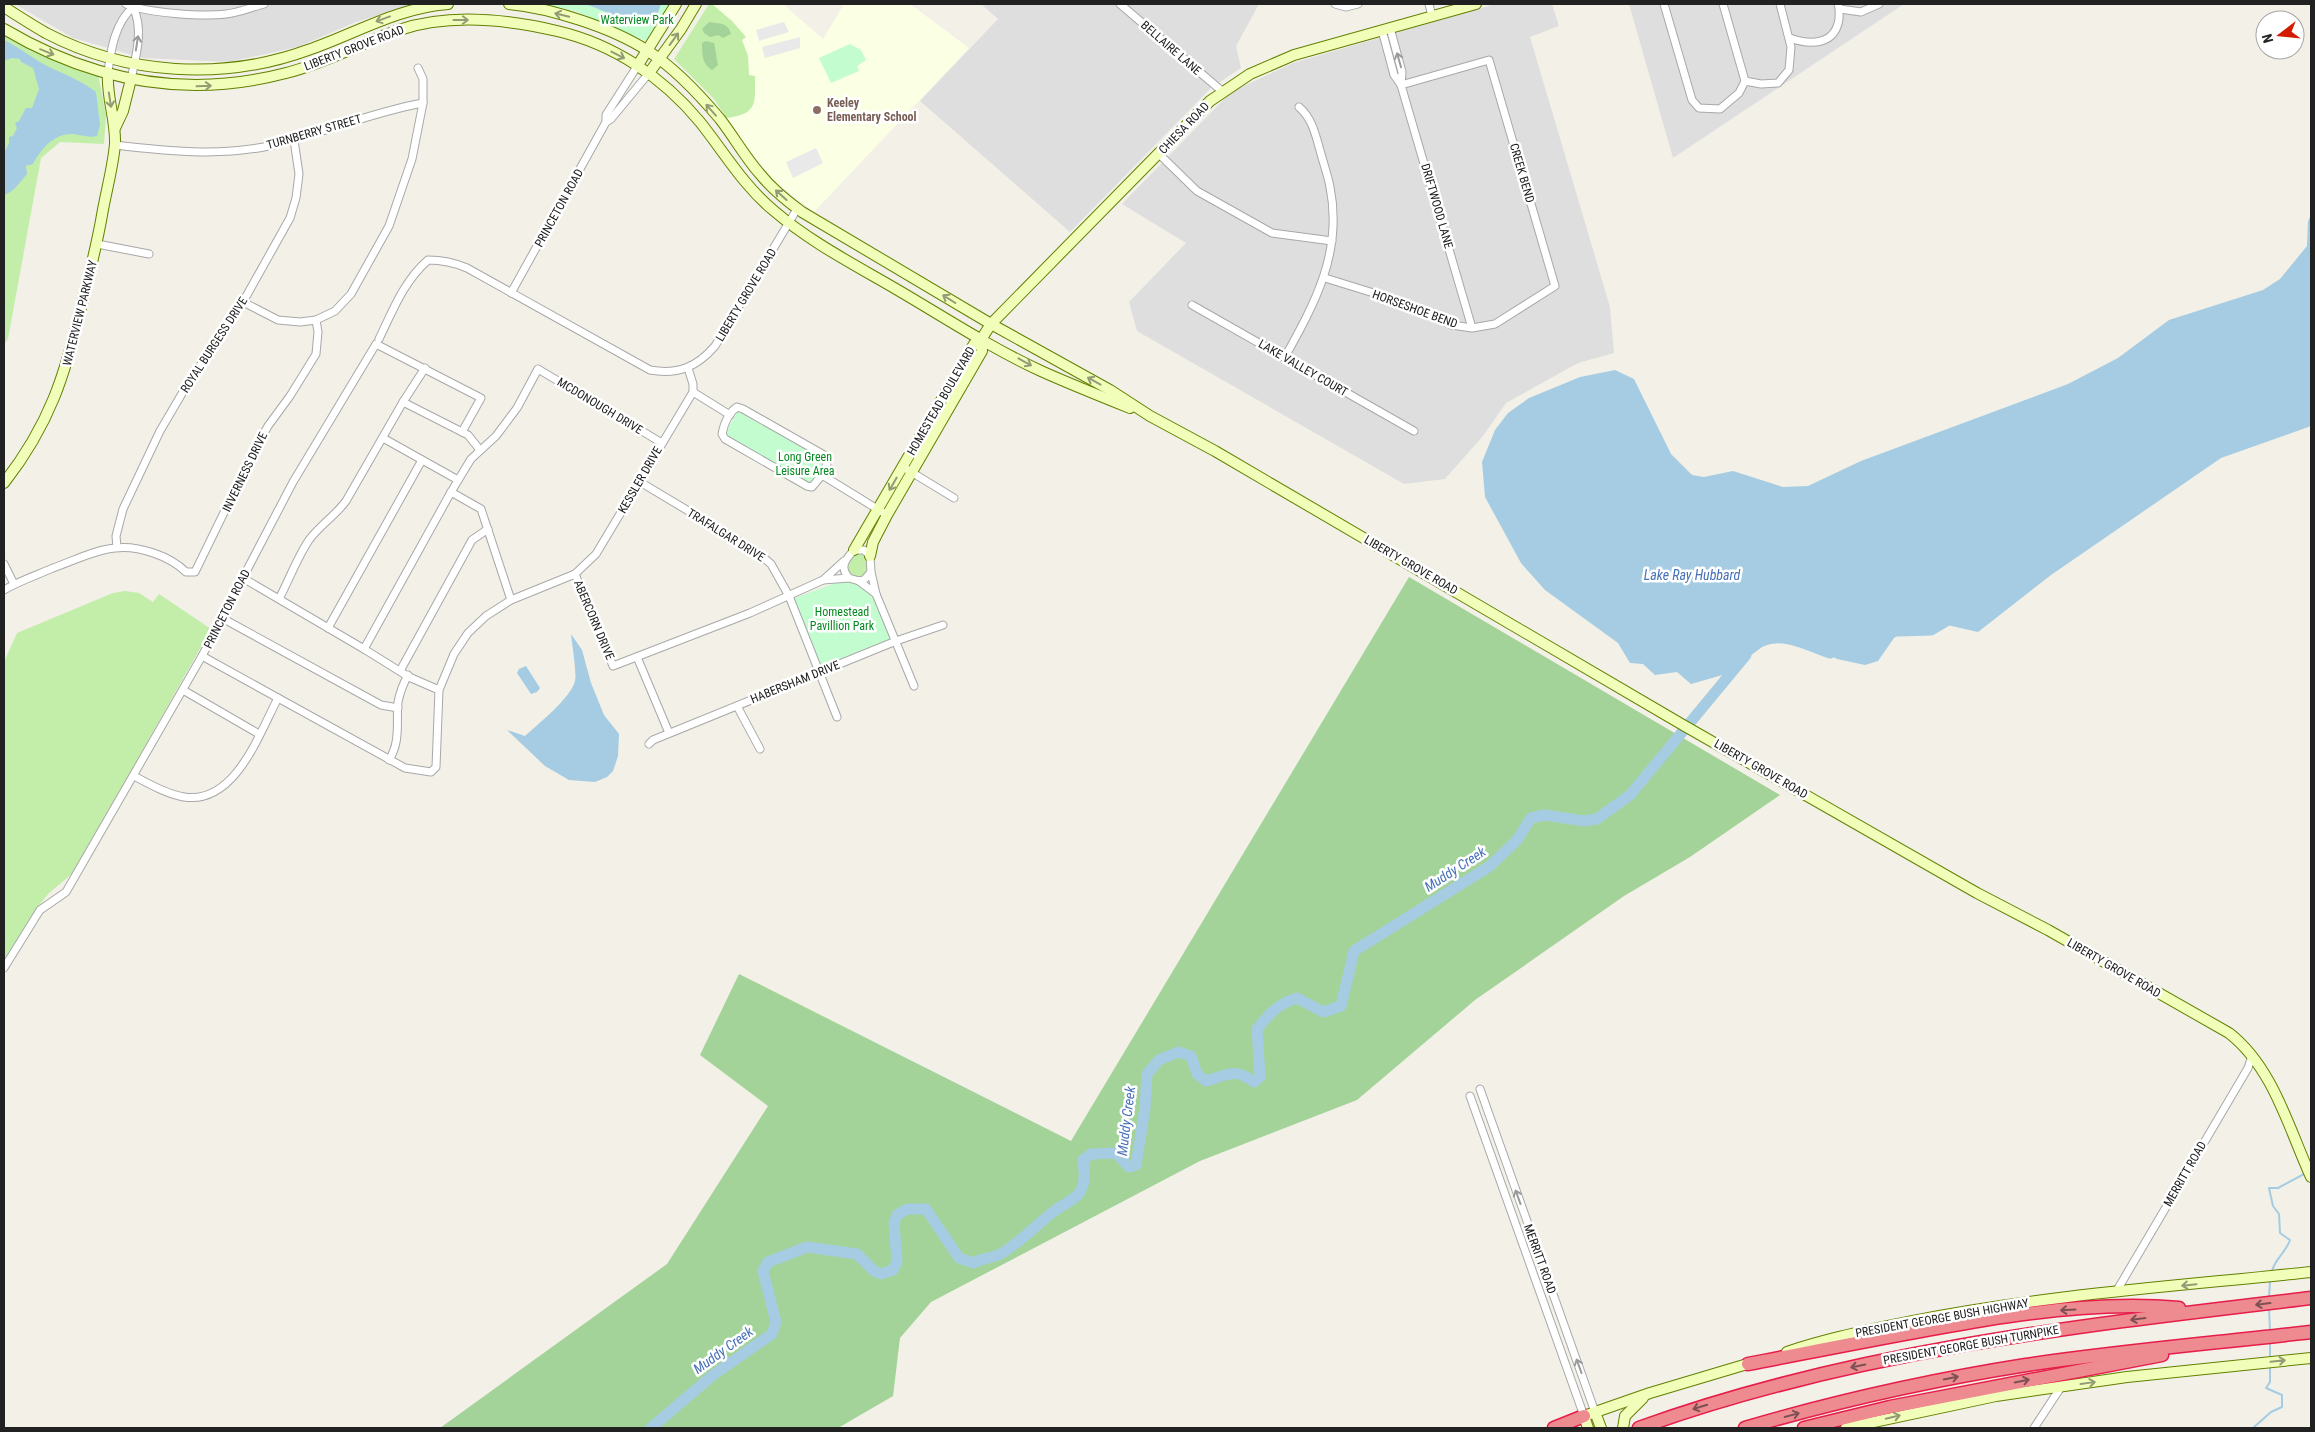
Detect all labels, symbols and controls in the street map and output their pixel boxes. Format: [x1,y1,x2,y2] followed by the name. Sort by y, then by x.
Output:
[555,10,571,19] one-way arrow
[2255,10,2305,60] north arrow
[600,13,674,27] park label: Waterview Park
[376,15,391,24] one-way arrow
[453,15,469,25] one-way arrow
[1138,18,1204,78] street label: BELLAIRE LANE
[302,22,406,73] street label: LIBERTY GROVE ROAD
[669,32,679,46] one-way arrow
[2259,32,2276,45] text: N
[133,35,143,51] one-way arrow
[39,47,54,57] one-way arrow
[611,50,626,60] one-way arrow
[1394,52,1403,68] one-way arrow
[196,81,212,90] one-way arrow
[105,92,115,108] one-way arrow
[827,96,917,124] place label: Keeley Elementary School
[1156,99,1212,157] street label: CHIESA ROAD
[706,103,717,116] one-way arrow
[811,104,823,116] marker: Keeley Elementary School
[265,112,363,152] street label: TURNBERRY STREET
[1507,142,1537,204] street label: CREEK BEND
[1418,162,1456,250] street label: DRIFTWOOD LANE
[532,166,586,249] street label: PRINCETON ROAD
[775,190,788,201] one-way arrow
[713,246,779,344] street label: LIBERTY GROVE ROAD
[60,258,100,367] street label: WATERVIEW PARKWAY
[1371,287,1460,331] street label: HORSESHOE BEND
[943,293,957,303] one-way arrow
[178,294,250,395] street label: ROYAL BURGESS DRIVE
[1256,337,1350,399] street label: LAKE VALLEY COURT
[904,344,978,458] street label: HOMESTEAD BOULEVARD
[1017,357,1032,367] one-way arrow
[555,375,645,437] street label: MCDONOUGH DRIVE
[1086,376,1101,386] one-way arrow
[220,430,270,514] street label: INVERNESS DRIVE
[615,444,665,516] street label: KESSLER DRIVE
[775,450,835,478] park label: Long Green Leisure Area
[888,476,898,491] one-way arrow
[685,506,767,564] street label: TRAFALGAR DRIVE
[1362,533,1460,598] street label: LIBERTY GROVE ROAD
[201,567,253,651] street label: PRINCETON ROAD
[1644,567,1741,583] water label: Lake Ray Hubbard
[571,578,617,662] street label: ABERCORN DRIVE
[810,605,875,633] park label: Homestead Pavillion Park
[748,658,842,706] street label: HABERSHAM DRIVE
[1712,737,1810,802] street label: LIBERTY GROVE ROAD
[1421,843,1489,895] water label: Muddy Creek
[2065,936,2163,1001] street label: LIBERTY GROVE ROAD
[1114,1085,1138,1157] water label: Muddy Creek
[2161,1139,2209,1209] street label: MERRITT ROAD
[1513,1190,1522,1205] one-way arrow
[1521,1222,1559,1296] street label: MERRITT ROAD
[2181,1280,2197,1290] one-way arrow
[1854,1296,2030,1340] street label: PRESIDENT GEORGE BUSH HIGHWAY
[2255,1299,2271,1309] one-way arrow
[2060,1305,2076,1314] one-way arrow
[2131,1314,2147,1324] one-way arrow
[690,1323,757,1377] water label: Muddy Creek
[1882,1323,2060,1367] street label: PRESIDENT GEORGE BUSH TURNPIKE
[2270,1356,2286,1366] one-way arrow
[1574,1359,1583,1375] one-way arrow
[1850,1362,1866,1371] one-way arrow
[1942,1373,1958,1383] one-way arrow
[2014,1376,2030,1385] one-way arrow
[2079,1378,2095,1388] one-way arrow
[1693,1403,1709,1413] one-way arrow
[1784,1410,1800,1419] one-way arrow
[1885,1412,1901,1421] one-way arrow

